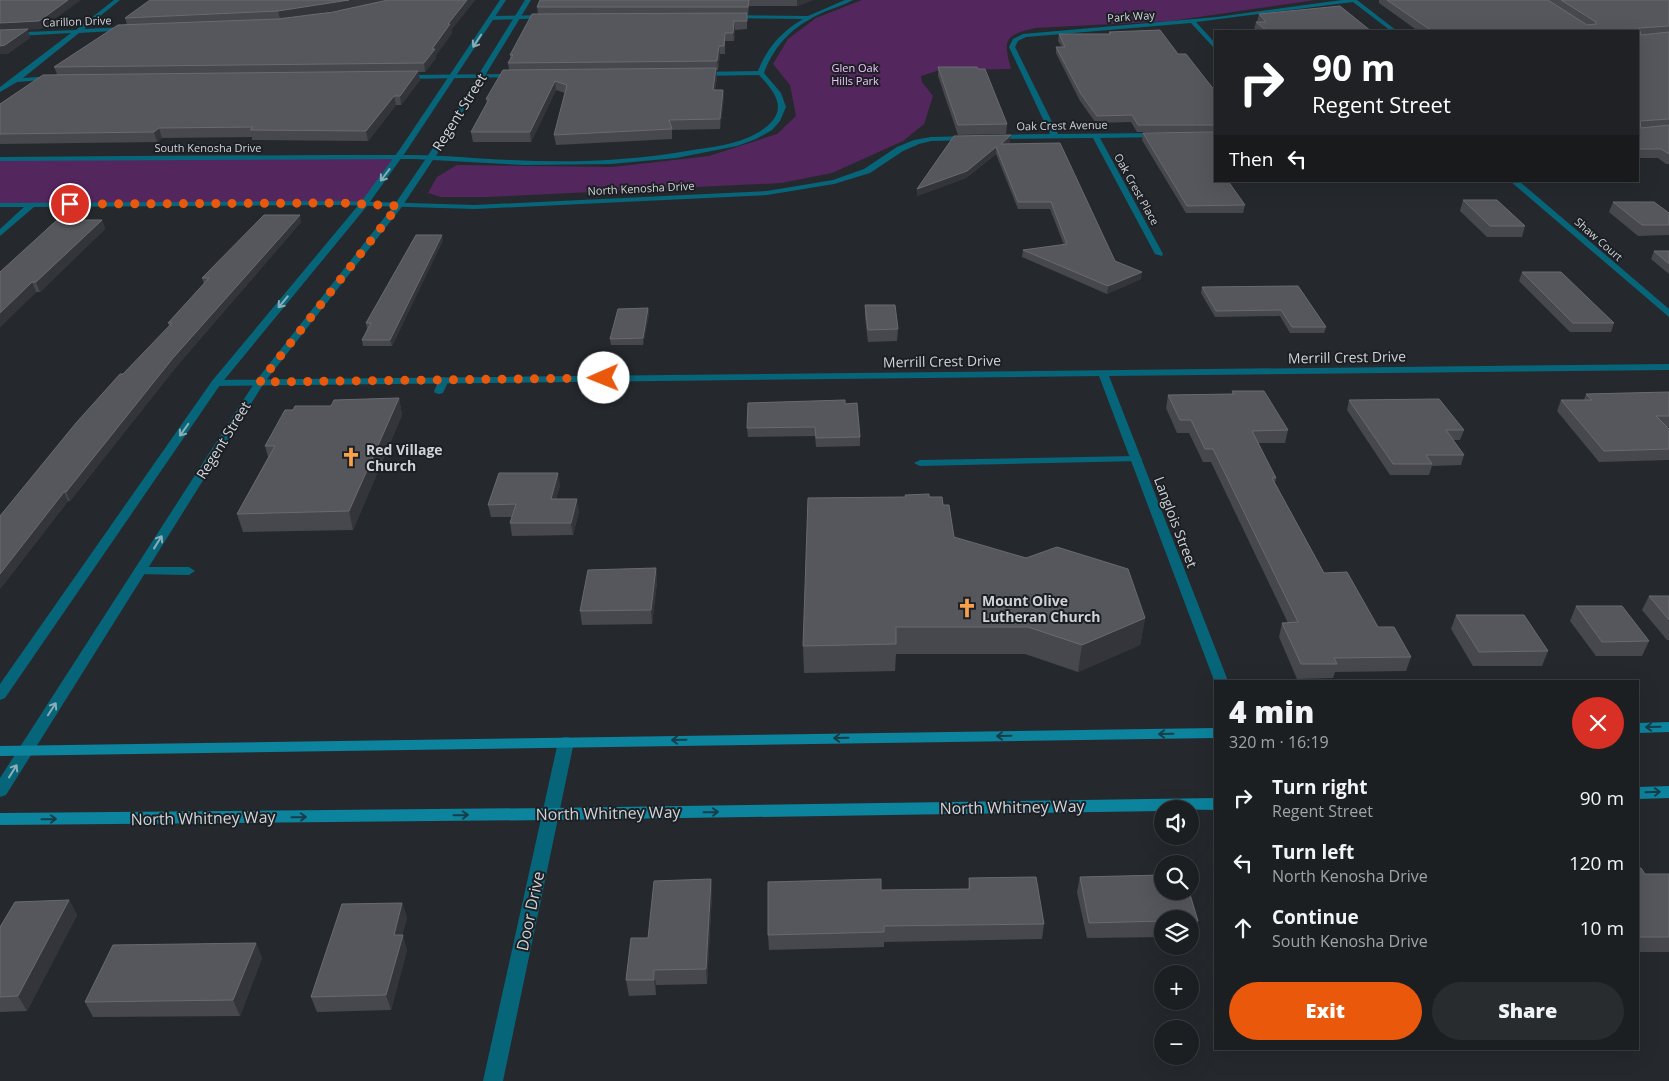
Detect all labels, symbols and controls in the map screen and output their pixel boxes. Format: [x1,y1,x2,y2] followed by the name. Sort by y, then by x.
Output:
[1107,7,1156,25] street label: Park Way
[42,12,112,30] street label: Carillon Drive
[471,33,481,47] one-way arrow
[1312,44,1395,91] text: 90 m
[1229,50,1294,115] icon: right
[831,60,879,88] park label: Glen Oak Hills Park
[428,70,490,154] street label: Regent Street
[1312,89,1451,119] text: Regent Street
[1016,117,1108,133] street label: Oak Crest Avenue
[154,140,262,155] street label: South Kenosha Drive
[1283,145,1311,173] icon: left
[1229,146,1273,172] text: Then
[1111,150,1163,228] street label: Oak Crest Place
[380,168,390,182] one-way arrow
[587,178,695,198] street label: North Kenosha Drive
[49,183,91,225] pin
[56,190,84,218] icon: arrive
[1572,214,1626,264] street label: Shaw Court
[278,295,289,308] one-way arrow
[1288,346,1406,368] street label: Merrill Crest Drive
[883,350,1001,372] street label: Merrill Crest Drive
[577,351,629,403] position arrow
[192,398,254,482] street label: Regent Street
[179,423,189,437] one-way arrow
[366,440,443,475] place label: Red Village Church
[340,446,362,468] church icon: Red Village Church
[1150,474,1202,570] street label: Langlois Street
[153,535,164,549] one-way arrow
[982,591,1100,626] place label: Mount Olive Lutheran Church
[956,597,978,619] church icon: Mount Olive Lutheran Church
[1229,691,1314,732] text: 4 min
[1572,697,1624,749] button: close
[47,702,57,716] one-way arrow
[1646,722,1662,732] one-way arrow
[1159,729,1175,738] one-way arrow
[996,731,1012,741] one-way arrow
[1229,731,1329,753] text: 320 m · 16:19
[834,733,850,743] one-way arrow
[671,735,688,745] one-way arrow
[8,764,18,778] one-way arrow
[1272,774,1367,800] text: Turn right
[1229,784,1257,812] icon: right
[1580,785,1624,811] text: 90 m
[1645,787,1661,797] one-way arrow
[939,795,1086,819] street label: North Whitney Way
[1154,800,1199,1065] map controls
[1154,800,1199,845] button: sound
[1272,800,1373,822] text: Regent Street
[535,801,682,825] street label: North Whitney Way
[130,806,277,830] street label: North Whitney Way
[702,807,719,817] one-way arrow
[452,810,469,820] one-way arrow
[290,812,306,822] one-way arrow
[40,814,56,824] one-way arrow
[1272,839,1354,865] text: Turn left
[1229,849,1257,877] icon: left
[1569,850,1624,876] text: 120 m
[1154,855,1199,900] button: search
[1272,865,1428,887] text: North Kenosha Drive
[511,869,549,953] street label: Door Drive
[1272,904,1359,930] text: Continue
[1154,910,1199,955] button: layers
[1229,914,1257,942] icon: ahead
[1580,915,1624,941] text: 10 m
[1272,930,1428,952] text: South Kenosha Drive
[1154,965,1199,1010] button: +
[1229,982,1422,1040] button: Exit
[1432,982,1624,1040] button: Share
[1154,1020,1199,1065] button: −

